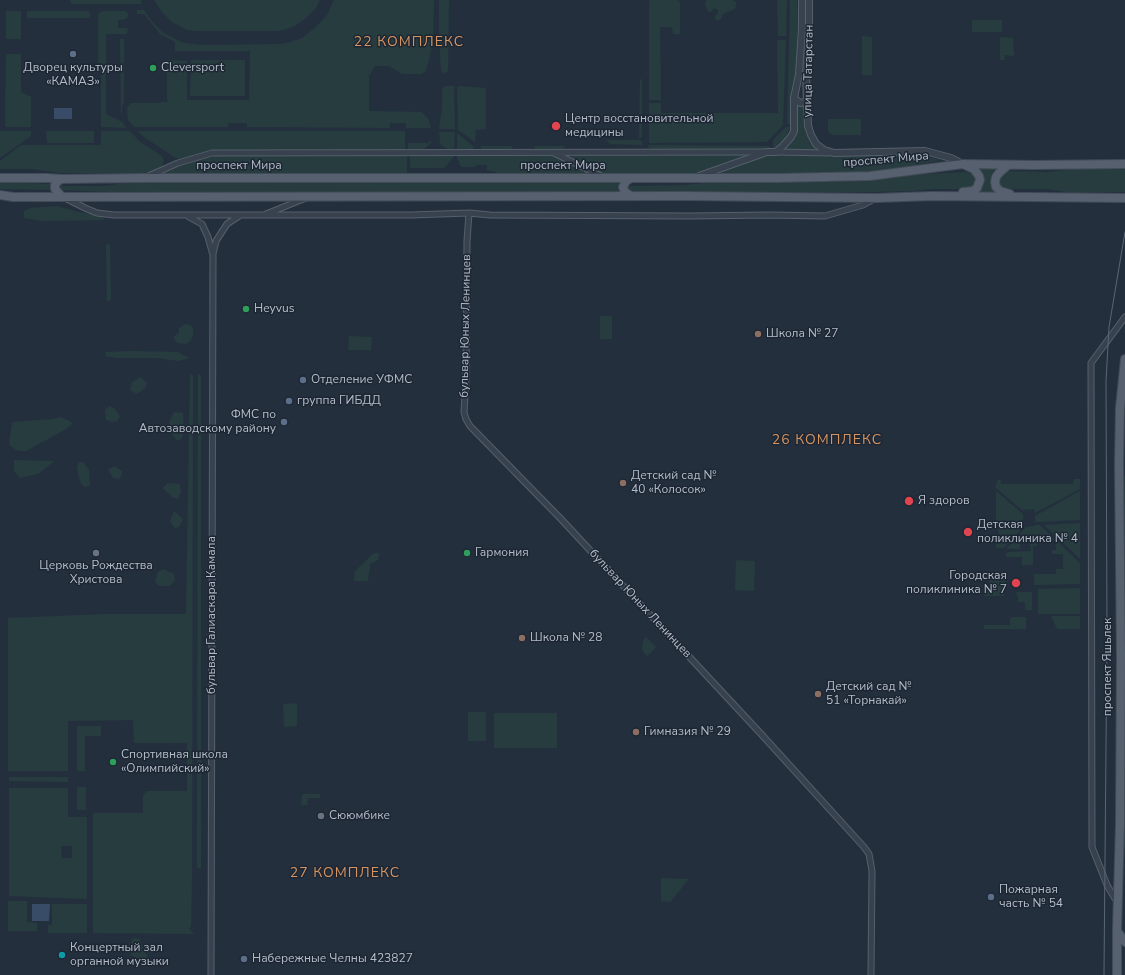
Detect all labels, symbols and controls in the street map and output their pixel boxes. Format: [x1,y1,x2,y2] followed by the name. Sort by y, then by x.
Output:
[801,25,817,117] street label: улица Татарстан
[354,35,464,51] district label: 22 КОМПЛЕКС
[68,49,78,59] marker: Дворец культуры «КАМАЗ»
[23,61,123,89] place label: Дворец культуры «КАМАЗ»
[161,61,224,75] place label: Cleversport
[148,63,158,73] marker: Cleversport
[565,112,713,140] place label: Центр восстановительной медицины
[550,120,562,132] marker: Центр восстановительной медицины
[843,149,929,171] street label: проспект Мира
[196,159,282,173] street label: проспект Мира
[520,159,606,173] street label: проспект Мира
[458,254,474,398] street label: бульвар Юных Ленинцев
[254,302,295,316] place label: Heyvus
[241,304,251,314] marker: Heyvus
[766,327,838,341] place label: Школа № 27
[753,329,763,339] marker: Школа № 27
[311,373,412,387] place label: Отделение УФМС
[298,375,308,385] marker: Отделение УФМС
[297,394,381,408] place label: группа ГИБДД
[284,396,294,406] marker: группа ГИБДД
[139,408,276,436] place label: ФМС по Автозаводскому району
[279,417,289,427] marker: ФМС по Автозаводскому району
[772,433,882,449] district label: 26 КОМПЛЕКС
[631,469,717,497] place label: Детский сад № 40 «Колосок»
[618,478,628,488] marker: Детский сад № 40 «Колосок»
[918,494,970,508] place label: Я здоров
[903,495,915,507] marker: Я здоров
[977,518,1078,546] place label: Детская поликлиника № 4
[962,526,974,538] marker: Детская поликлиника № 4
[205,536,219,694] street label: бульвар Галиаскара Камала
[475,546,529,560] place label: Гармония
[586,547,694,661] street label: бульвар Юных Ленинцев
[91,548,101,558] marker: Церковь Рождества Христова
[462,548,472,558] marker: Гармония
[39,559,153,587] place label: Церковь Рождества Христова
[906,569,1007,597] place label: Городская поликлиника № 7
[1010,577,1022,589] marker: Городская поликлиника № 7
[1101,618,1115,716] street label: проспект Яшьлек
[530,631,602,645] place label: Школа № 28
[517,633,527,643] marker: Школа № 28
[826,680,912,708] place label: Детский сад № 51 «Торнакай»
[813,689,823,699] marker: Детский сад № 51 «Торнакай»
[644,725,731,739] place label: Гимназия № 29
[631,727,641,737] marker: Гимназия № 29
[121,748,228,776] place label: Спортивная школа «Олимпийский»
[108,757,118,767] marker: Спортивная школа «Олимпийский»
[329,809,390,823] place label: Сююмбике
[316,811,326,821] marker: Сююмбике
[290,866,400,882] district label: 27 КОМПЛЕКС
[999,883,1063,911] place label: Пожарная часть № 54
[986,892,996,902] marker: Пожарная часть № 54
[70,941,169,969] place label: Концертный зал органной музыки
[57,950,67,960] marker: Концертный зал органной музыки
[252,952,413,966] place label: Набережные Челны 423827
[239,954,249,964] marker: Набережные Челны 423827

